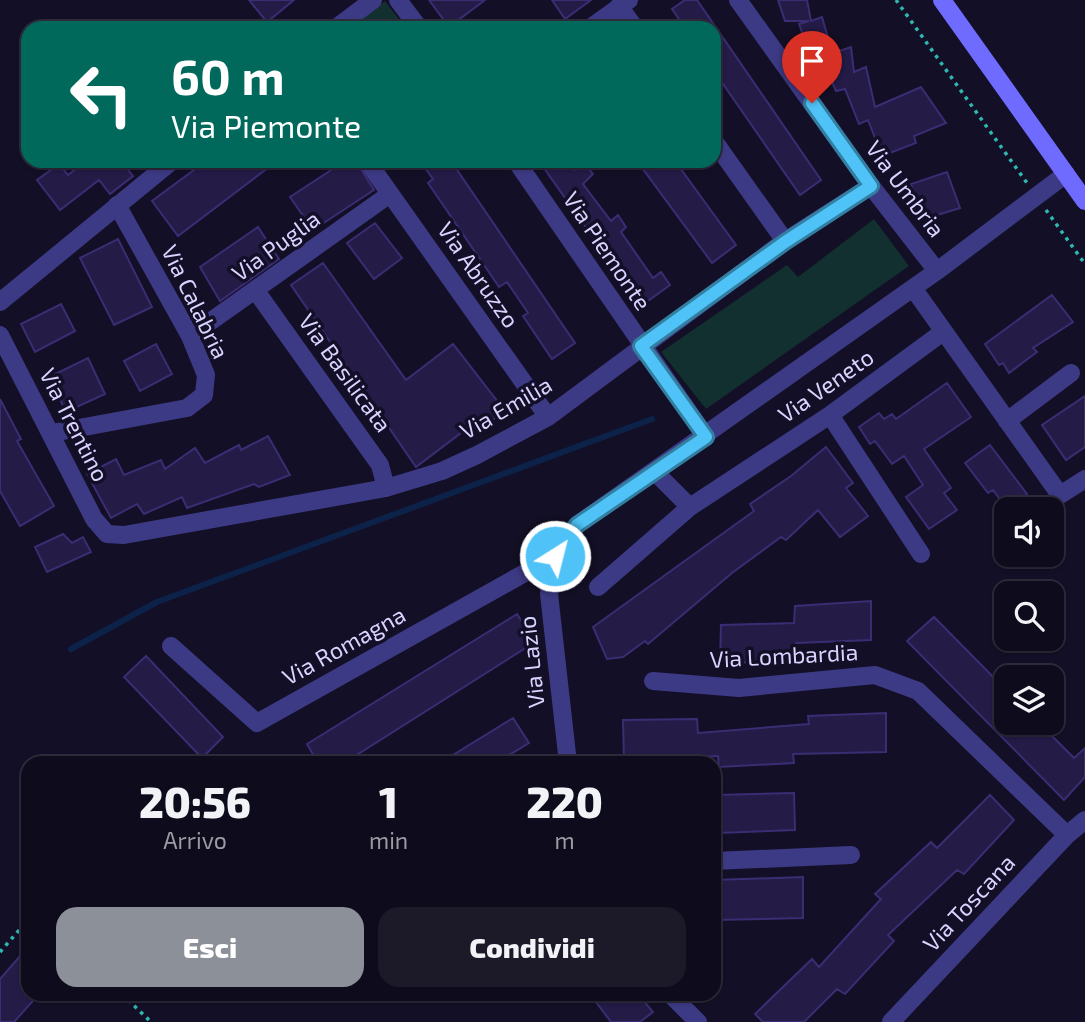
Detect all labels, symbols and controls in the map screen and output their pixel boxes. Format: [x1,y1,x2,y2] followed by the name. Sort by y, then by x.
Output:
[782,31,842,103] pin
[793,42,831,80] icon: arrive
[171,46,285,105] text: 60 m
[56,49,147,140] icon: left
[171,106,361,144] text: Via Piemonte
[860,135,951,242] street label: Via Umbria
[558,186,658,315] street label: Via Piemonte
[226,204,325,287] street label: Via Puglia
[432,216,526,333] street label: Via Abruzzo
[156,240,236,363] street label: Via Calabria
[293,308,398,437] street label: Via Basilicata
[772,342,878,428] street label: Via Veneto
[34,363,115,486] street label: Via Trentino
[455,370,556,445] street label: Via Emilia
[994,497,1064,735] map controls
[994,497,1064,567] button: sound
[518,519,592,593] position arrow
[994,581,1064,651] button: search
[277,600,410,690] street label: Via Romagna
[512,615,550,710] street label: Via Lazio
[709,637,859,673] street label: Via Lombardia
[994,665,1064,735] button: layers
[139,776,251,826] text: 20:56
[379,776,398,826] text: 1
[526,776,603,826] text: 220
[163,826,227,854] text: Arrivo
[369,826,408,854] text: min
[555,826,575,854] text: m
[916,848,1020,957] street label: Via Toscana
[56,907,364,987] button: Esci
[378,907,686,987] button: Condividi

